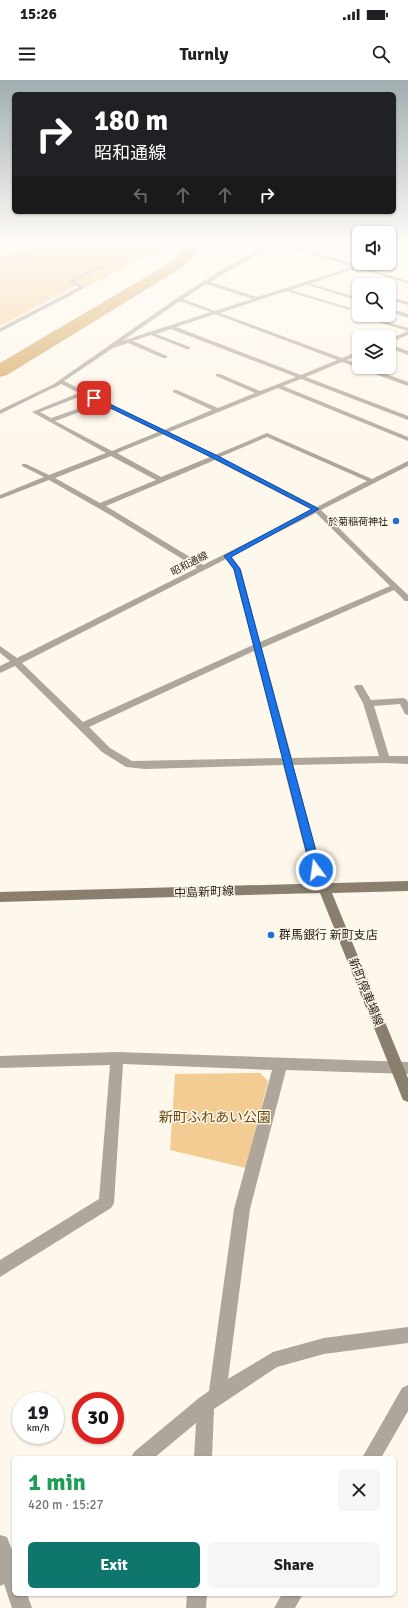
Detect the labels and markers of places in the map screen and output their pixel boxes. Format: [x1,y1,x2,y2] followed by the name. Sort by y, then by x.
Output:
[77,381,111,415] pin
[328,516,388,528] place label: 於菊稲荷神社
[391,516,401,526] marker: 於菊稲荷神社
[279,928,378,943] place label: 群馬銀行 新町支店
[266,930,276,940] marker: 群馬銀行 新町支店

